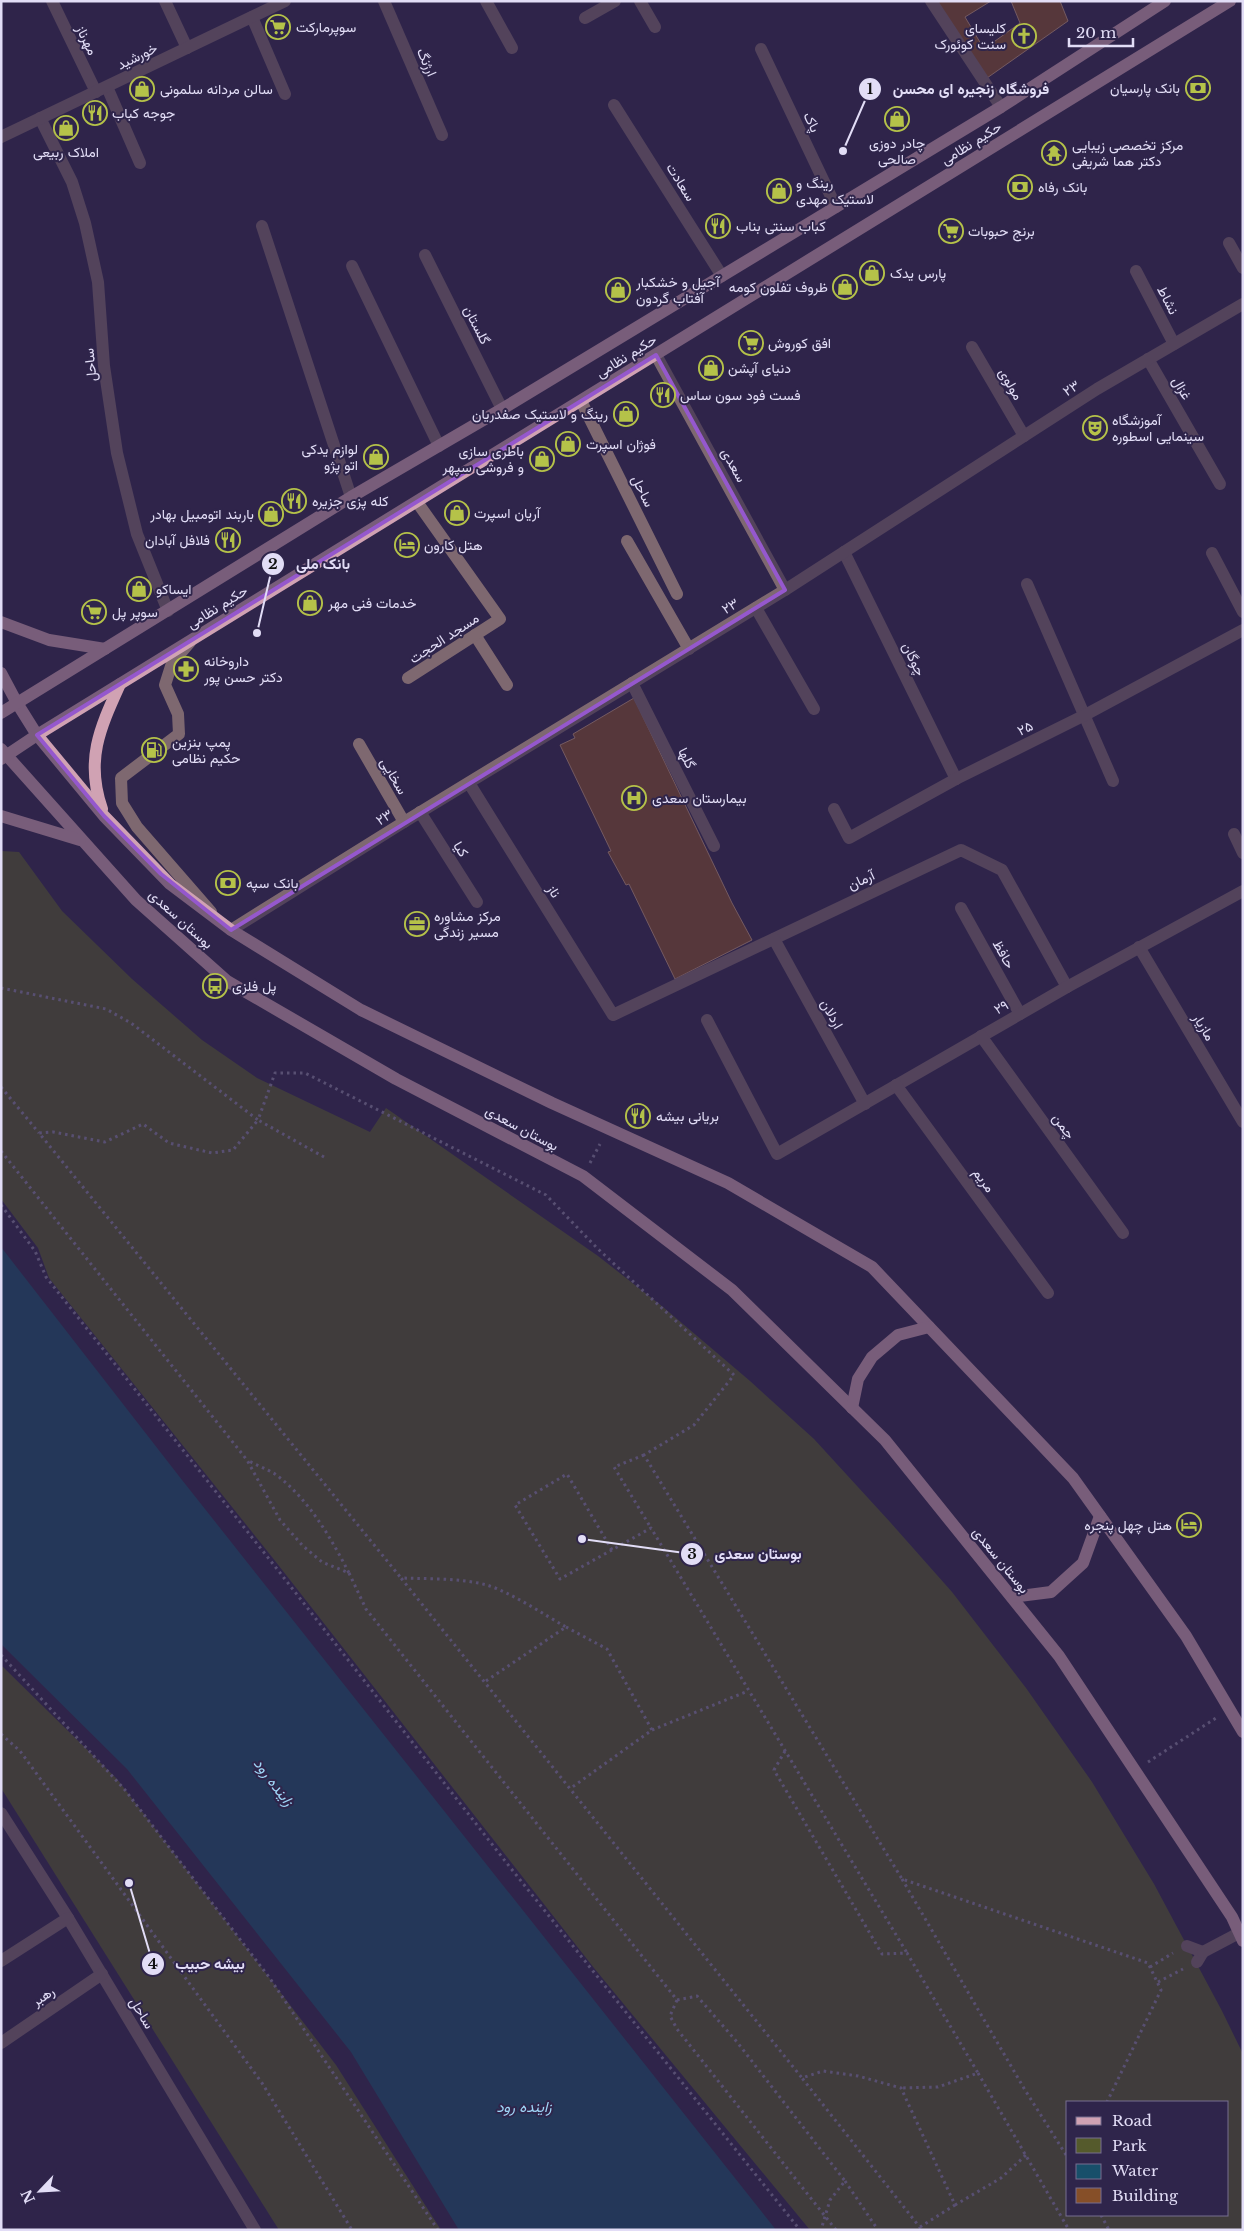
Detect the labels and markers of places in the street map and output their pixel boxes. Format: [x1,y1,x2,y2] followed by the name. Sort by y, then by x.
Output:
[265,14,291,40] supermarket icon: سوپرمارکت
[296,18,356,37] place label: سوپرمارکت
[935,19,1006,53] place label: کلیسای سنت کوئورک
[1011,23,1037,49] church icon: کلیسای سنت کوئورک
[858,74,1059,104] callout: فروشگاه زنجیره ای محسن
[1185,75,1211,101] bank icon: بانک پارسیان
[129,76,155,102] shop icon: سالن مردانه سلمونی
[1110,79,1180,98] place label: بانک پارسیان
[160,80,273,98] place label: سالن مردانه سلمونی
[82,100,108,126] restaurant icon: جوجه کباب
[112,104,175,122] place label: جوجه کباب
[884,106,910,132] shop icon: چادر دوزی صالحی
[53,115,79,141] shop icon: املاک ربیعی
[869,134,925,168] place label: چادر دوزی صالحی
[1072,136,1183,170] place label: مرکز تخصصی زیبایی دکتر هما شریفی
[1041,140,1067,166] temple icon: مرکز تخصصی زیبایی دکتر هما شریفی
[33,143,99,161] place label: املاک ربیعی
[796,174,874,208] place label: رینگ و لاستیک مهدی
[1007,174,1033,200] bank icon: بانک رفاه
[766,178,792,204] shop icon: رینگ و لاستیک مهدی
[1038,178,1087,196] place label: بانک رفاه
[705,213,731,239] restaurant icon: کباب سنتی بناب
[736,217,826,235] place label: کباب سنتی بناب
[938,218,964,244] supermarket icon: برنج حبوبات
[968,222,1035,242] place label: برنج حبوبات
[859,260,885,286] shop icon: پارس یدک
[890,264,946,283] place label: پارس یدک
[635,273,721,307] place label: آجیل و خشکبار آفتاب گردون
[832,274,858,300] shop icon: ظروف تفلون کومه
[605,277,631,303] shop icon: آجیل و خشکبار آفتاب گردون
[729,278,828,296] place label: ظروف تفلون کومه
[738,330,764,356] supermarket icon: افق کوروش
[768,334,831,352] place label: افق کوروش
[698,355,724,381] shop icon: دنیای آپشن
[728,359,791,378] place label: دنیای آپشن
[650,382,676,408] restaurant icon: فست فود سون ساس
[680,386,801,404] place label: فست فود سون ساس
[613,401,639,427] shop icon: رینگ و لاستیک صفدریان
[472,405,608,423] place label: رینگ و لاستیک صفدریان
[1112,411,1204,445] place label: آموزشگاه سینمایی اسطوره
[1082,415,1108,441] theatre icon: آموزشگاه سینمایی اسطوره
[555,431,581,457] shop icon: فوژان اسپرت
[586,435,656,454] place label: فوژان اسپرت
[302,440,358,475] place label: لوازم یدکی اتو پژو
[442,442,524,477] place label: باطری سازی و فروشی سپهر
[363,444,389,470] shop icon: لوازم یدکی اتو پژو
[529,446,555,472] shop icon: باطری سازی و فروشی سپهر
[281,488,307,514] restaurant icon: کله پزی جزیره
[312,492,389,511] place label: کله پزی جزیره
[444,500,470,526] shop icon: آریان اسپرت
[258,501,284,527] shop icon: باربند اتومبیل بهادر
[474,504,542,523] place label: آریان اسپرت
[149,505,254,523] place label: باربند اتومبیل بهادر
[215,527,241,553] restaurant icon: فلافل آبادان
[145,531,210,549] place label: فلافل آبادان
[394,532,420,558] hotel icon: هتل کارون
[424,536,483,554] place label: هتل کارون
[260,549,360,579] callout: بانک ملی
[126,576,152,602] shop icon: ایساکو
[156,580,192,598] place label: ایساکو
[297,590,323,616] shop icon: خدمات فنی مهر
[327,594,416,612] place label: خدمات فنی مهر
[81,599,107,625] supermarket icon: سوپر پل
[112,603,158,622] place label: سوپر پل
[203,652,283,687] place label: داروخانه دکتر حسن پور
[173,656,199,682] pharmacy icon: داروخانه دکتر حسن پور
[172,733,240,767] place label: پمپ بنزین حکیم نظامی
[141,737,167,763] fuel station icon: پمپ بنزین حکیم نظامی
[621,785,647,811] hospital icon: بیمارستان سعدی
[652,789,747,807] place label: بیمارستان سعدی
[215,870,241,896] bank icon: بانک سپه
[246,874,298,893] place label: بانک سپه
[434,907,501,941] place label: مرکز مشاوره مسیر زندگی
[404,911,430,937] office icon: مرکز مشاوره مسیر زندگی
[202,973,228,999] bus stop icon: پل فلزی
[232,977,277,996] place label: پل فلزی
[625,1103,651,1129] restaurant icon: بریانی بیشه
[656,1107,719,1125] place label: بریانی بیشه
[1176,1512,1202,1538] hotel icon: هتل چهل پنجره
[1084,1516,1172,1535] place label: هتل چهل پنجره
[679,1539,811,1569] callout: بوستان سعدی
[140,1949,255,1979] callout: بیشه حبیب

